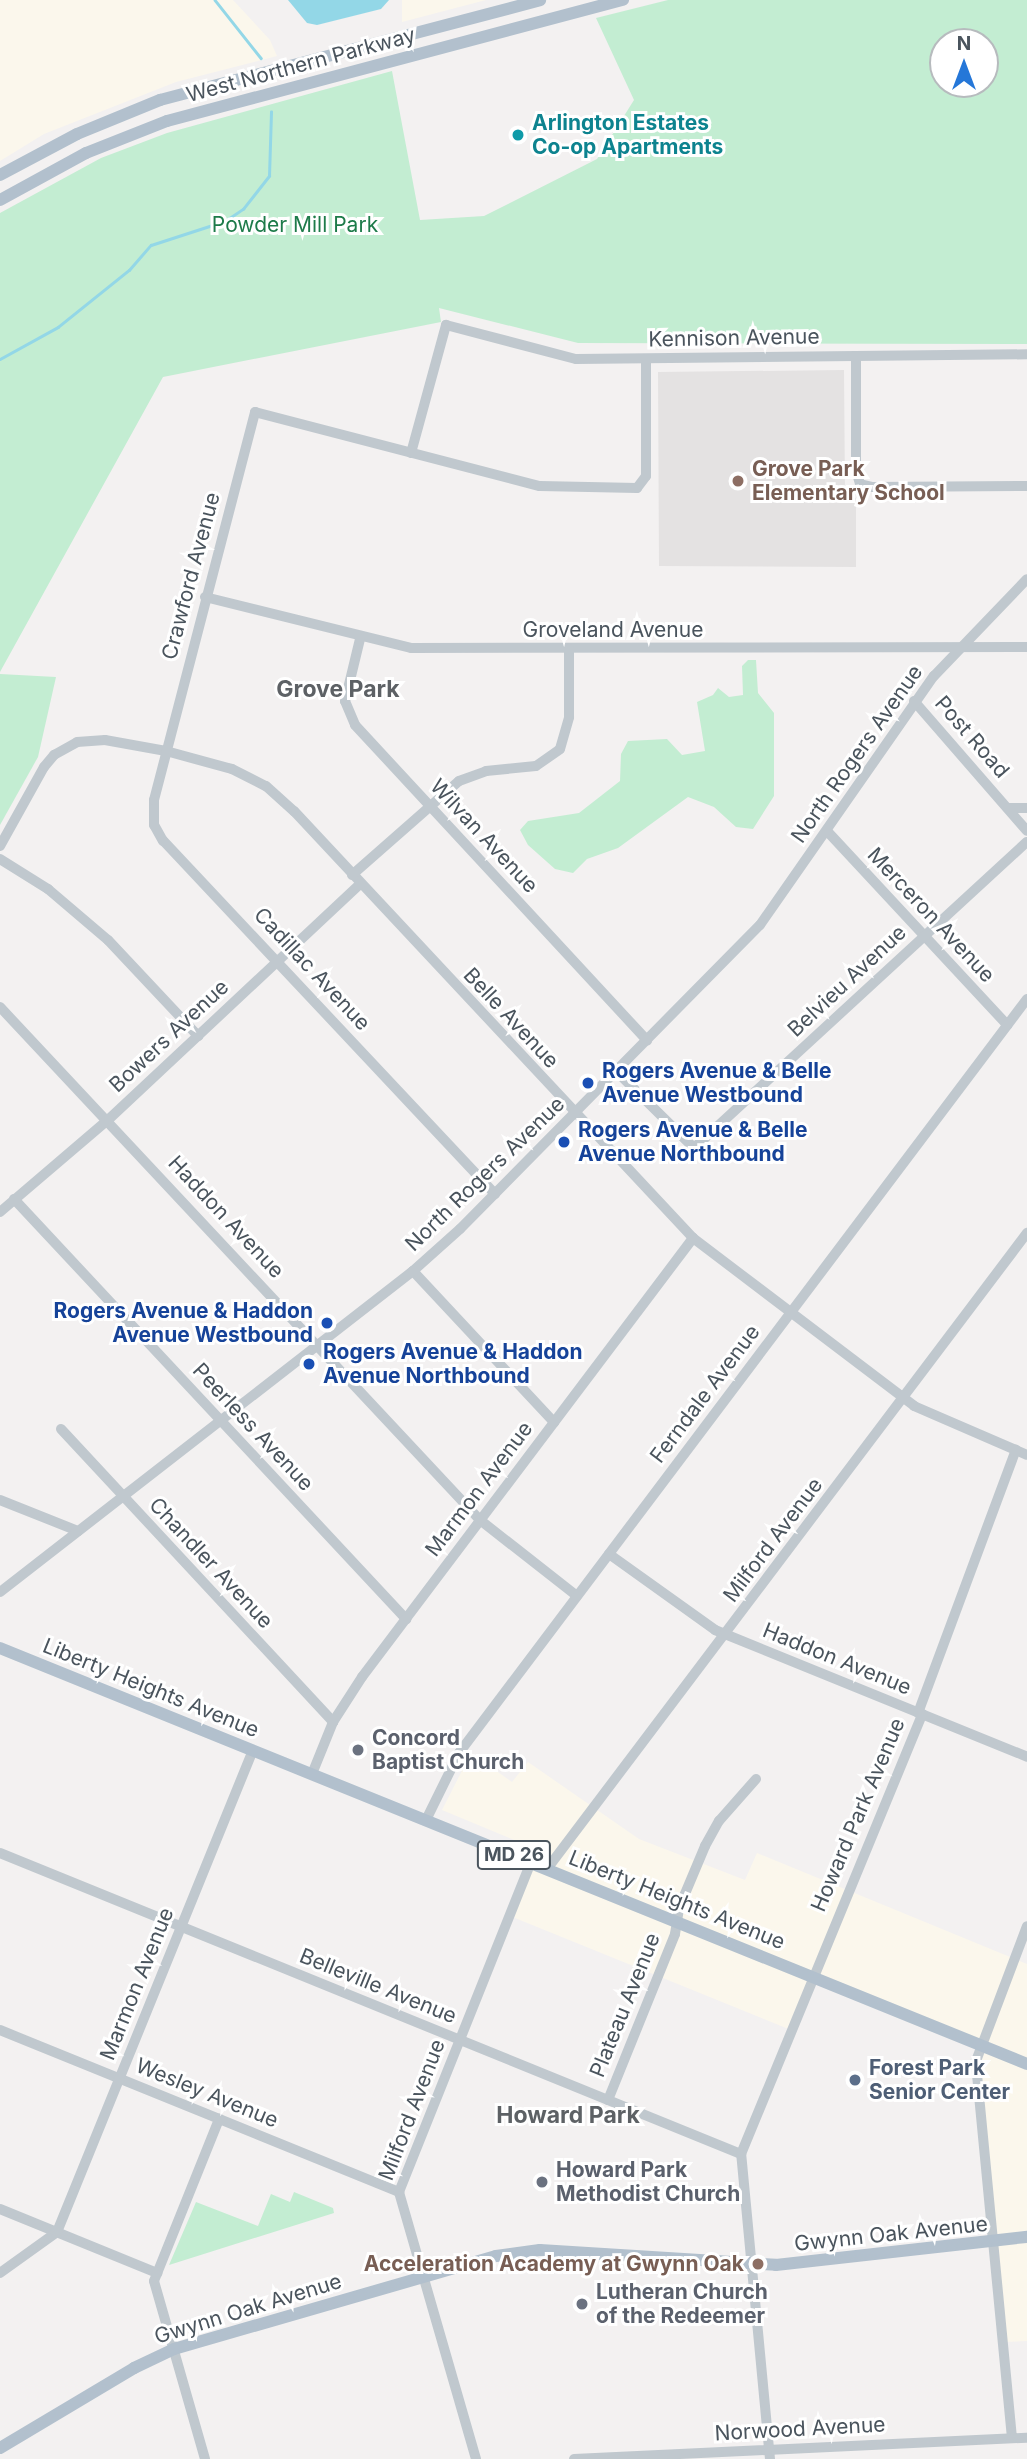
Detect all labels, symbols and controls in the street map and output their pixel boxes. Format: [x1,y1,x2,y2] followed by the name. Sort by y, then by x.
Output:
[184,22,418,108] street label: West Northern Parkway
[929,28,999,98] north arrow
[957,32,971,55] text: N
[532,110,723,160] place label: Arlington Estates Co-op Apartments
[510,127,526,143] marker: Arlington Estates Co-op Apartments
[212,212,378,238] park label: Powder Mill Park
[648,324,820,352] street label: Kennison Avenue
[752,456,945,506] place label: Grove Park Elementary School
[730,473,746,489] marker: Grove Park Elementary School
[157,490,225,662] street label: Crawford Avenue
[523,617,703,643] street label: Groveland Avenue
[786,660,928,848] street label: North Rogers Avenue
[276,675,400,703] district label: Grove Park
[930,691,1014,783] street label: Post Road
[425,774,543,898] street label: Wilvan Avenue
[862,842,1000,988] street label: Merceron Avenue
[249,902,375,1036] street label: Cadillac Avenue
[783,920,911,1042] street label: Belvieu Avenue
[458,963,564,1073] street label: Belle Avenue
[104,974,234,1098] street label: Bowers Avenue
[602,1058,831,1108] place label: Rogers Avenue & Belle Avenue Westbound
[580,1075,596,1091] marker: Rogers Avenue & Belle Avenue Westbound
[400,1092,570,1256] street label: North Rogers Avenue
[578,1117,807,1167] place label: Rogers Avenue & Belle Avenue Northbound
[556,1134,572,1150] marker: Rogers Avenue & Belle Avenue Northbound
[163,1151,289,1283] street label: Haddon Avenue
[54,1298,313,1348] place label: Rogers Avenue & Haddon Avenue Westbound
[319,1315,335,1331] marker: Rogers Avenue & Haddon Avenue Westbound
[645,1320,765,1468] street label: Ferndale Avenue
[323,1339,582,1389] place label: Rogers Avenue & Haddon Avenue Northbound
[301,1356,317,1372] marker: Rogers Avenue & Haddon Avenue Northbound
[187,1358,319,1496] street label: Peerless Avenue
[420,1417,538,1561] street label: Marmon Avenue
[718,1473,828,1607] street label: Milford Avenue
[144,1492,278,1634] street label: Chandler Avenue
[759,1618,915,1700] street label: Haddon Avenue
[39,1633,263,1743] street label: Liberty Heights Avenue
[806,1714,910,1916] street label: Howard Park Avenue
[372,1725,524,1775] place label: Concord Baptist Church
[350,1742,366,1758] marker: Concord Baptist Church
[476,1840,552,1870] road number: MD 26
[565,1845,789,1955] street label: Liberty Heights Avenue
[95,1904,179,2064] street label: Marmon Avenue
[585,1929,665,2081] street label: Plateau Avenue
[296,1943,460,2029] street label: Belleville Avenue
[374,2036,450,2184] street label: Milford Avenue
[132,2053,282,2133] street label: Wesley Avenue
[869,2055,1010,2105] place label: Forest Park Senior Center
[847,2072,863,2088] marker: Forest Park Senior Center
[496,2101,640,2129] district label: Howard Park
[556,2157,740,2207] place label: Howard Park Methodist Church
[534,2174,550,2190] marker: Howard Park Methodist Church
[793,2211,989,2257] street label: Gwynn Oak Avenue
[364,2251,744,2277] place label: Acceleration Academy at Gwynn Oak
[750,2256,766,2272] marker: Acceleration Academy at Gwynn Oak
[151,2269,345,2349] street label: Gwynn Oak Avenue
[596,2279,768,2329] place label: Lutheran Church of the Redeemer
[574,2296,590,2312] marker: Lutheran Church of the Redeemer
[714,2412,886,2446] street label: Norwood Avenue

